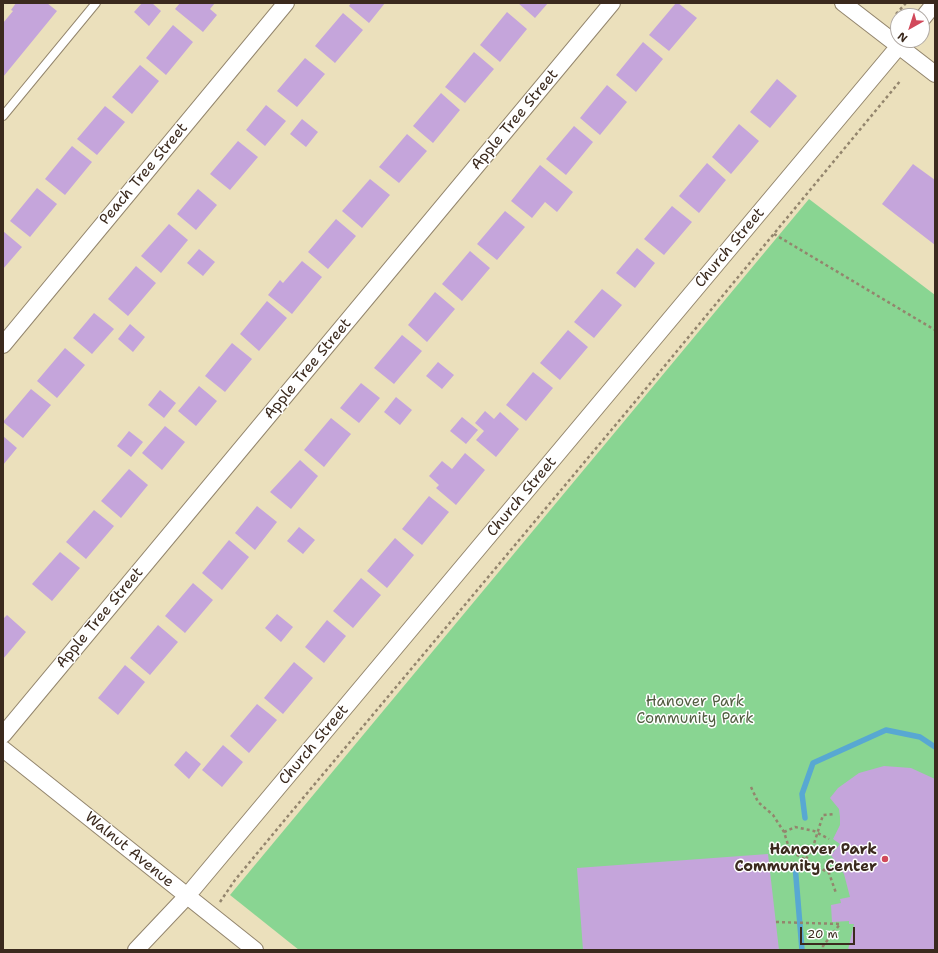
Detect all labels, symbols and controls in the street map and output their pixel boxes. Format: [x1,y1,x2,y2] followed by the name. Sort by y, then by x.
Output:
[890,8,930,48] north arrow
[895,28,911,46] text: N
[468,66,562,174] street label: Apple Tree Street
[96,119,192,229] street label: Peach Tree Street
[691,204,769,292] street label: Church Street
[261,315,355,423] street label: Apple Tree Street
[483,453,561,541] street label: Church Street
[53,564,147,672] street label: Apple Tree Street
[636,693,754,728] park label: Hanover Park Community Park
[275,701,353,789] street label: Church Street
[81,808,177,892] street label: Walnut Avenue
[734,841,877,876] place label: Hanover Park Community Center
[880,854,890,864] marker: Hanover Park Community Center
[802,919,857,945] scale bar
[807,926,838,942] text: 20 m

